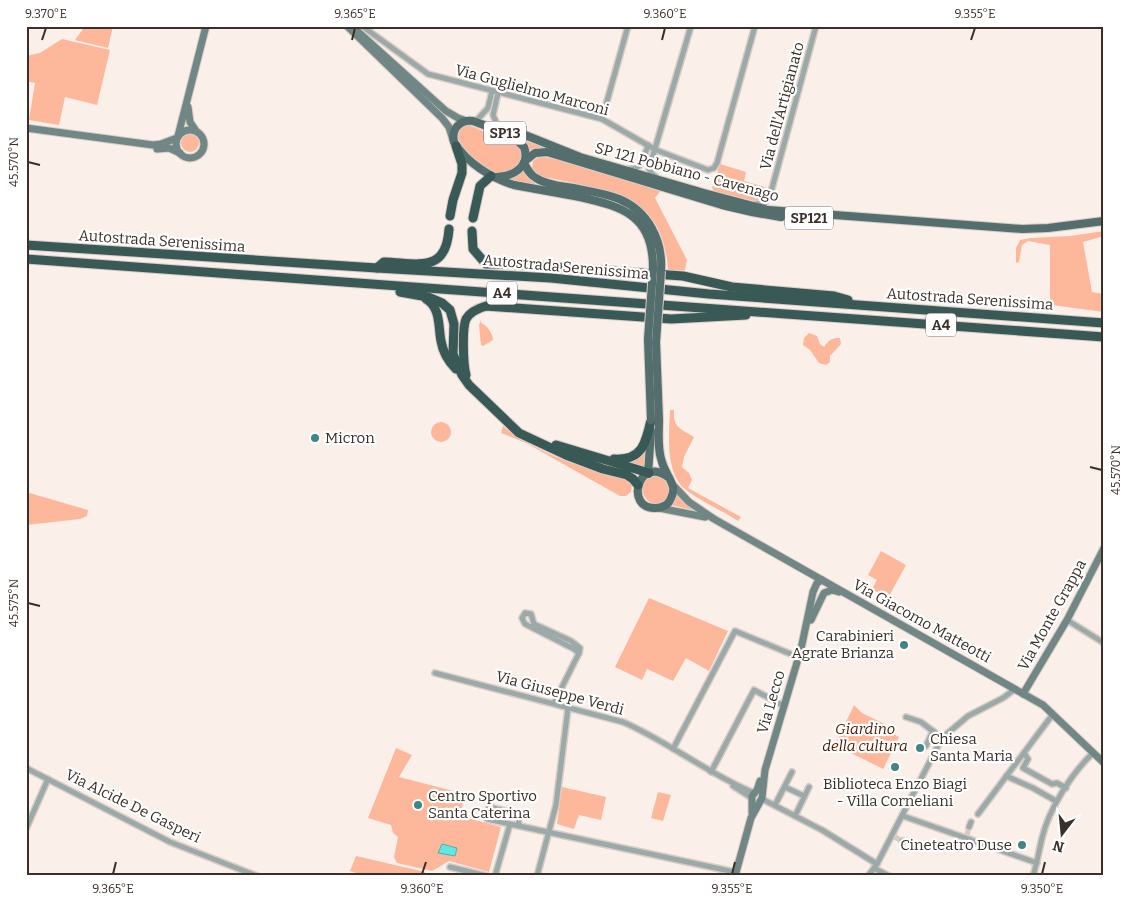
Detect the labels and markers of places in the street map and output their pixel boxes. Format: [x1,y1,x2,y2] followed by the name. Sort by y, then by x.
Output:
[325,429,375,447] place label: Micron
[309,432,321,444] marker: Micron
[792,627,895,662] place label: Carabinieri Agrate Brianza
[898,639,910,651] marker: Carabinieri Agrate Brianza
[930,730,1013,765] place label: Chiesa Santa Maria
[914,742,926,754] marker: Chiesa Santa Maria
[889,761,901,773] marker: Biblioteca Enzo Biagi - Villa Corneliani
[823,775,968,810] place label: Biblioteca Enzo Biagi - Villa Corneliani
[428,787,537,822] place label: Centro Sportivo Santa Caterina
[412,799,424,811] marker: Centro Sportivo Santa Caterina
[900,836,1012,854] place label: Cineteatro Duse
[1016,839,1028,851] marker: Cineteatro Duse

